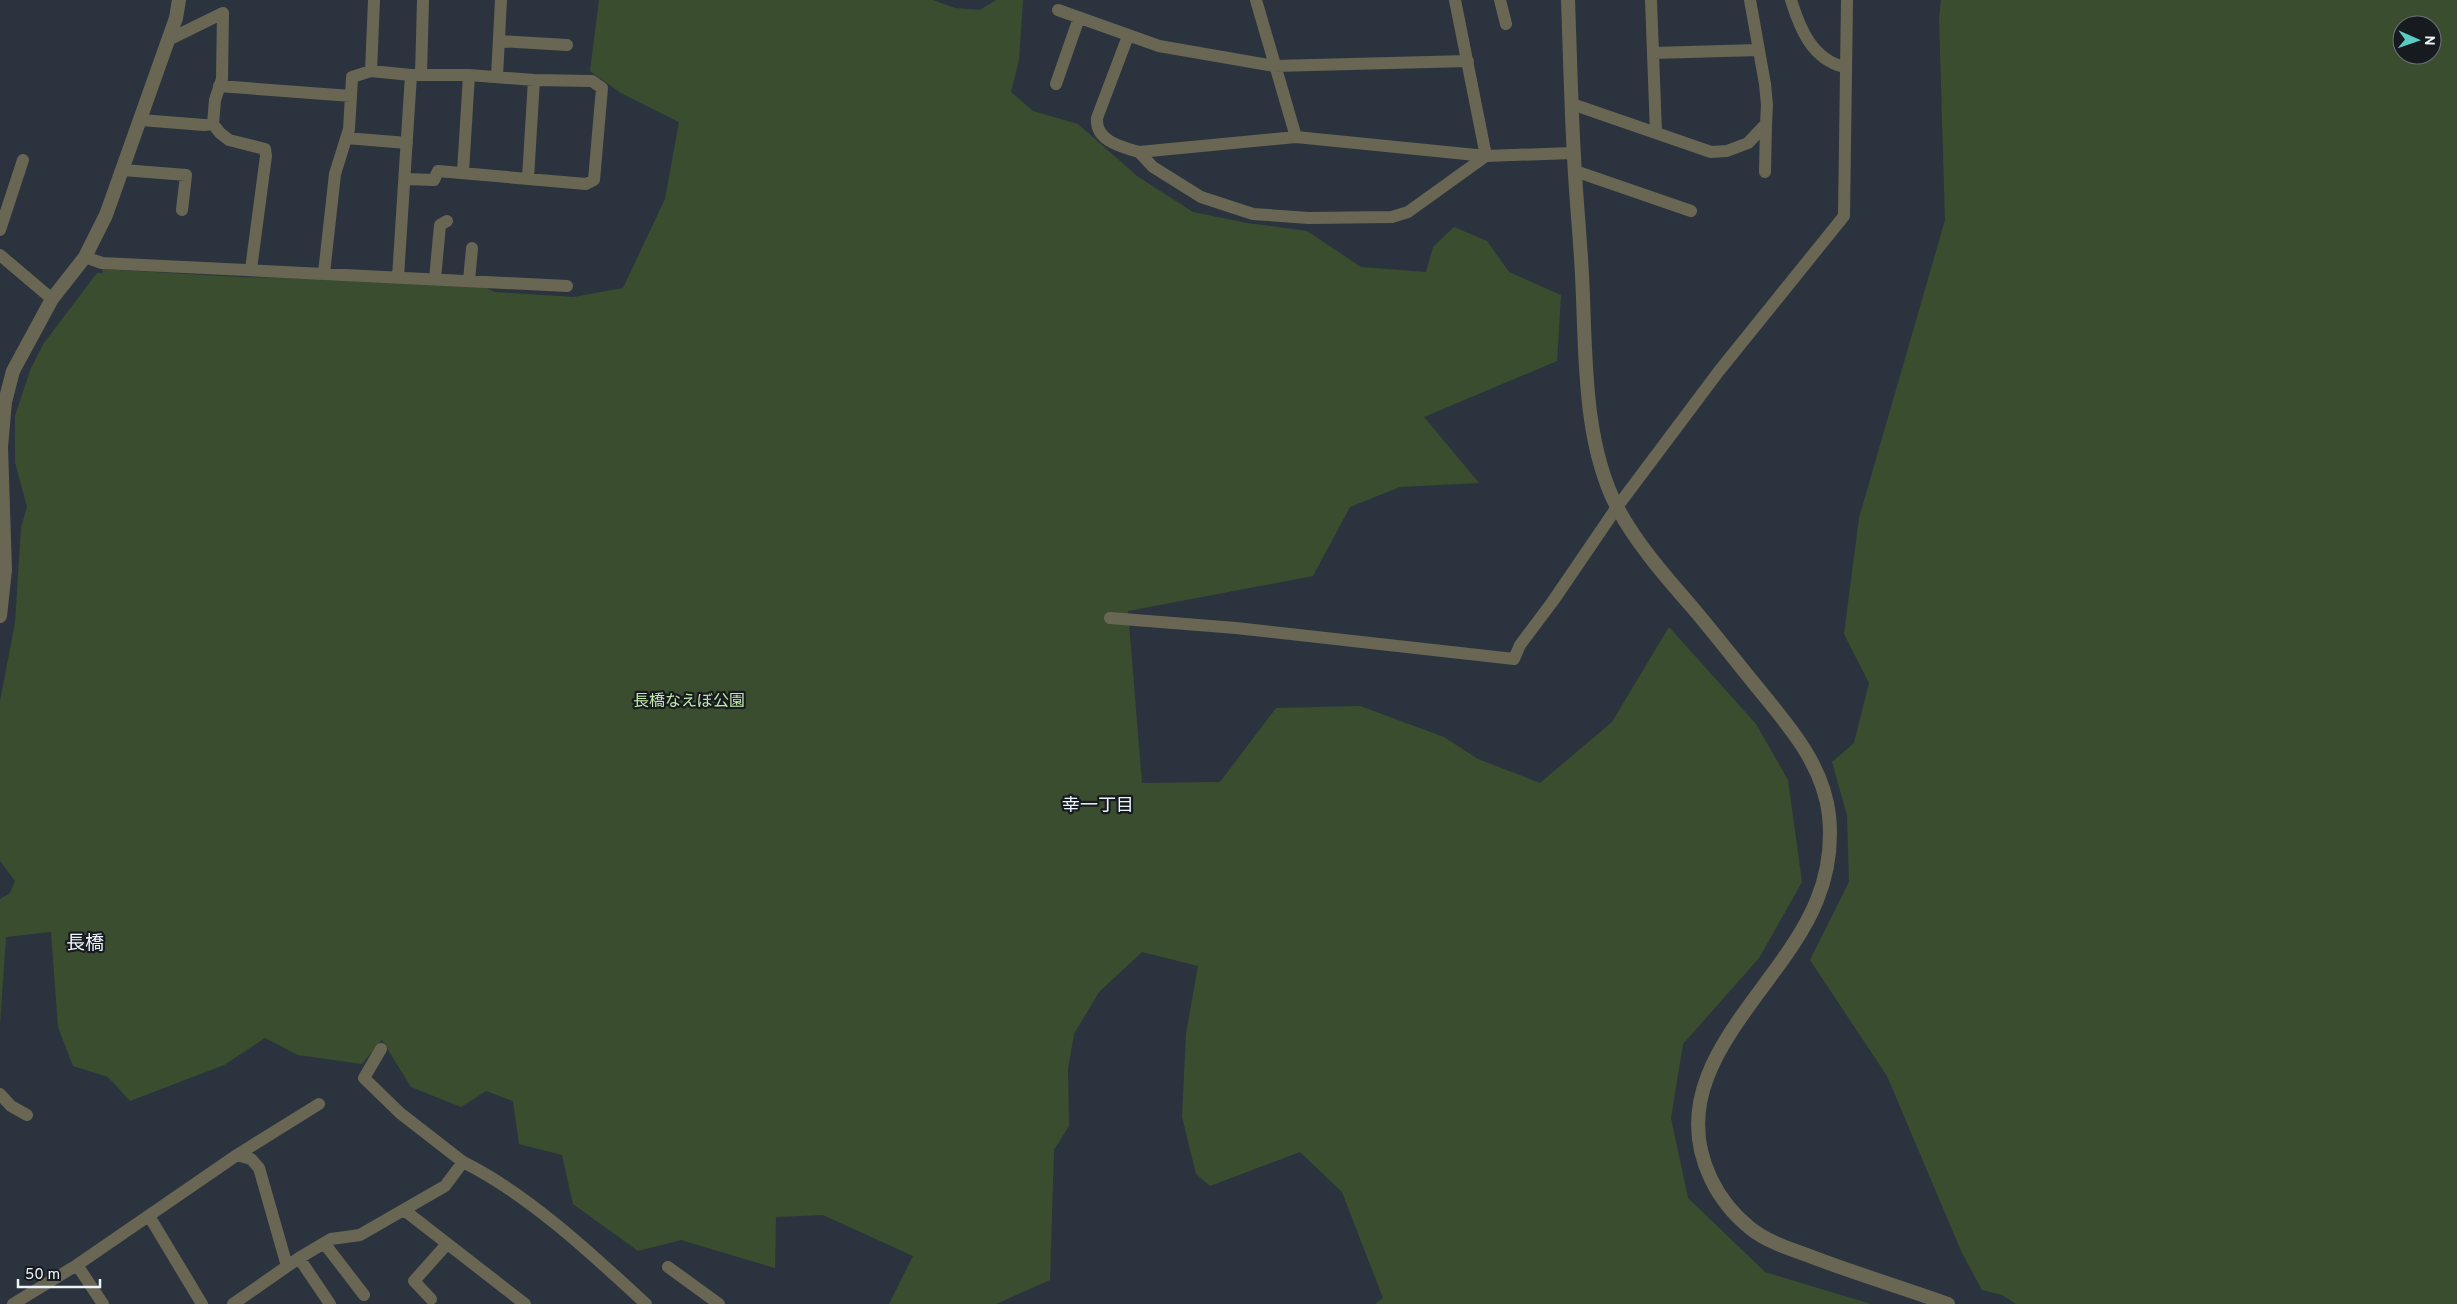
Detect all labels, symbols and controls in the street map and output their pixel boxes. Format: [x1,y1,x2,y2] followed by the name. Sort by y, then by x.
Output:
[2392,15,2442,65] north arrow
[2420,35,2437,46] text: N
[633,692,745,712] park label: 長橋なえぼ公園
[1062,795,1134,818] district label: 幸一丁目
[66,932,104,956] district label: 長橋
[18,1256,100,1288] scale bar
[25,1266,60,1285] text: 50 m

